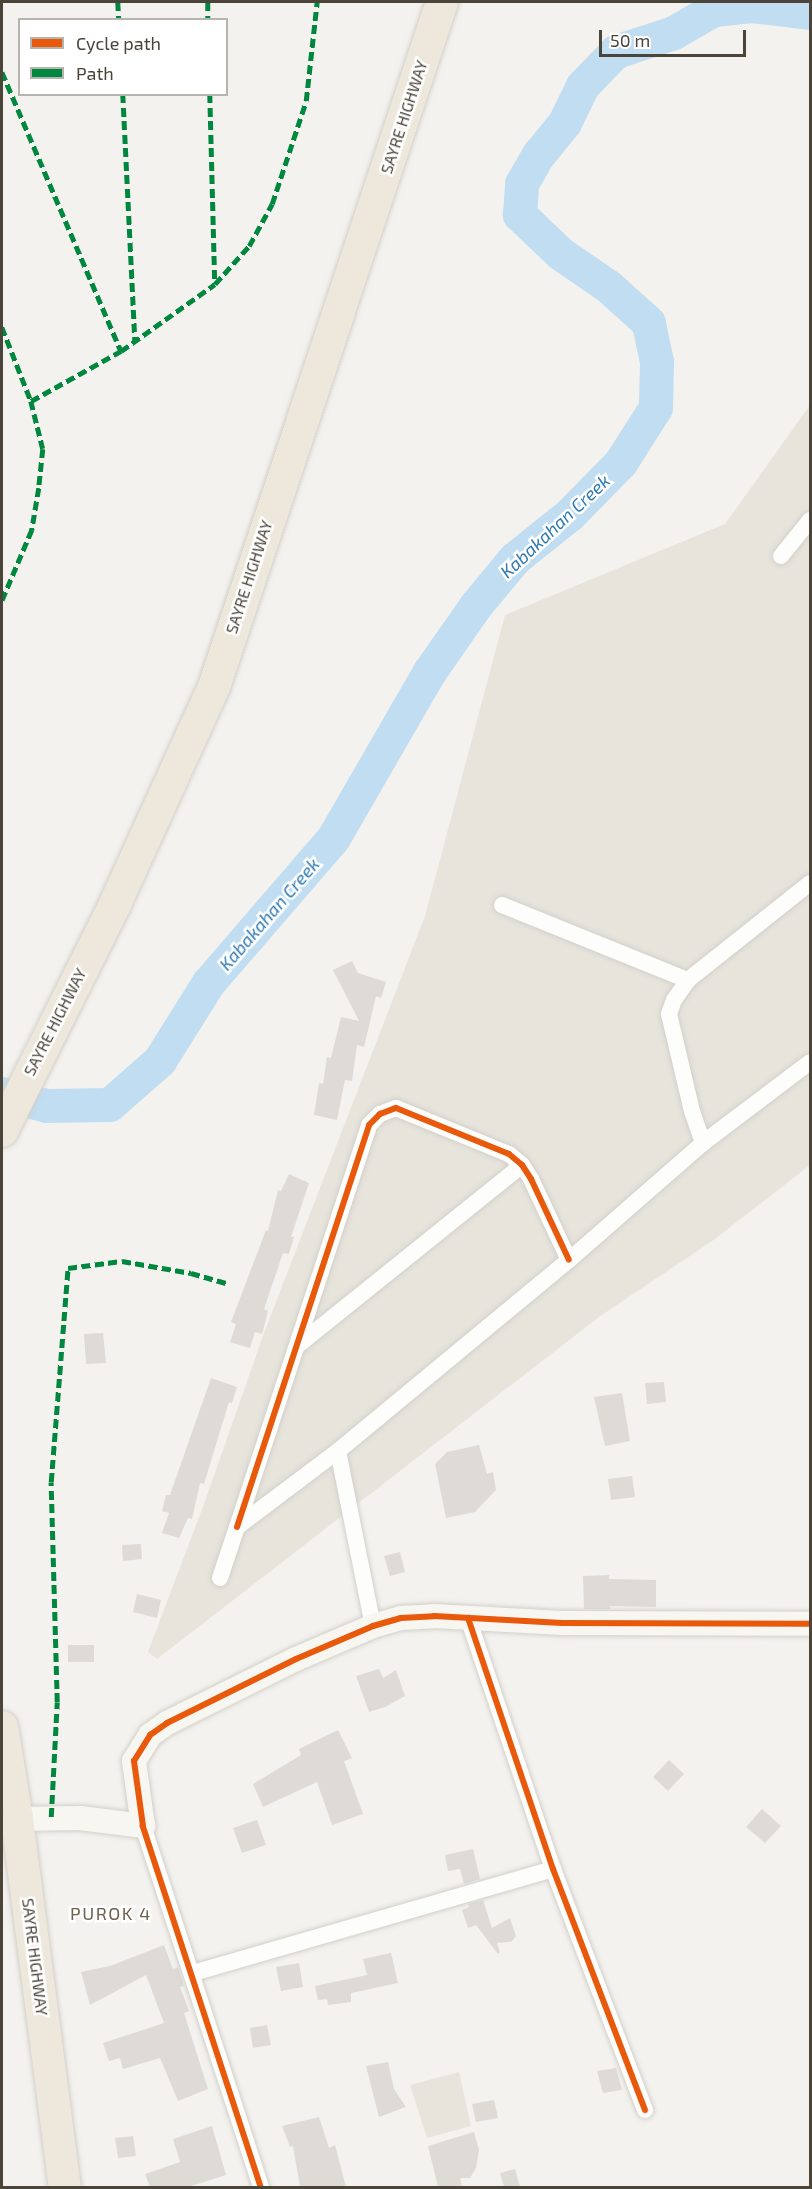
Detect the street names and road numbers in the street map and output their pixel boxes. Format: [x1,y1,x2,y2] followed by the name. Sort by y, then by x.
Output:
[377,58,431,176] street label: SAYRE HIGHWAY
[222,518,276,636] street label: SAYRE HIGHWAY
[20,965,90,1079] street label: SAYRE HIGHWAY
[18,1897,52,2017] street label: SAYRE HIGHWAY

